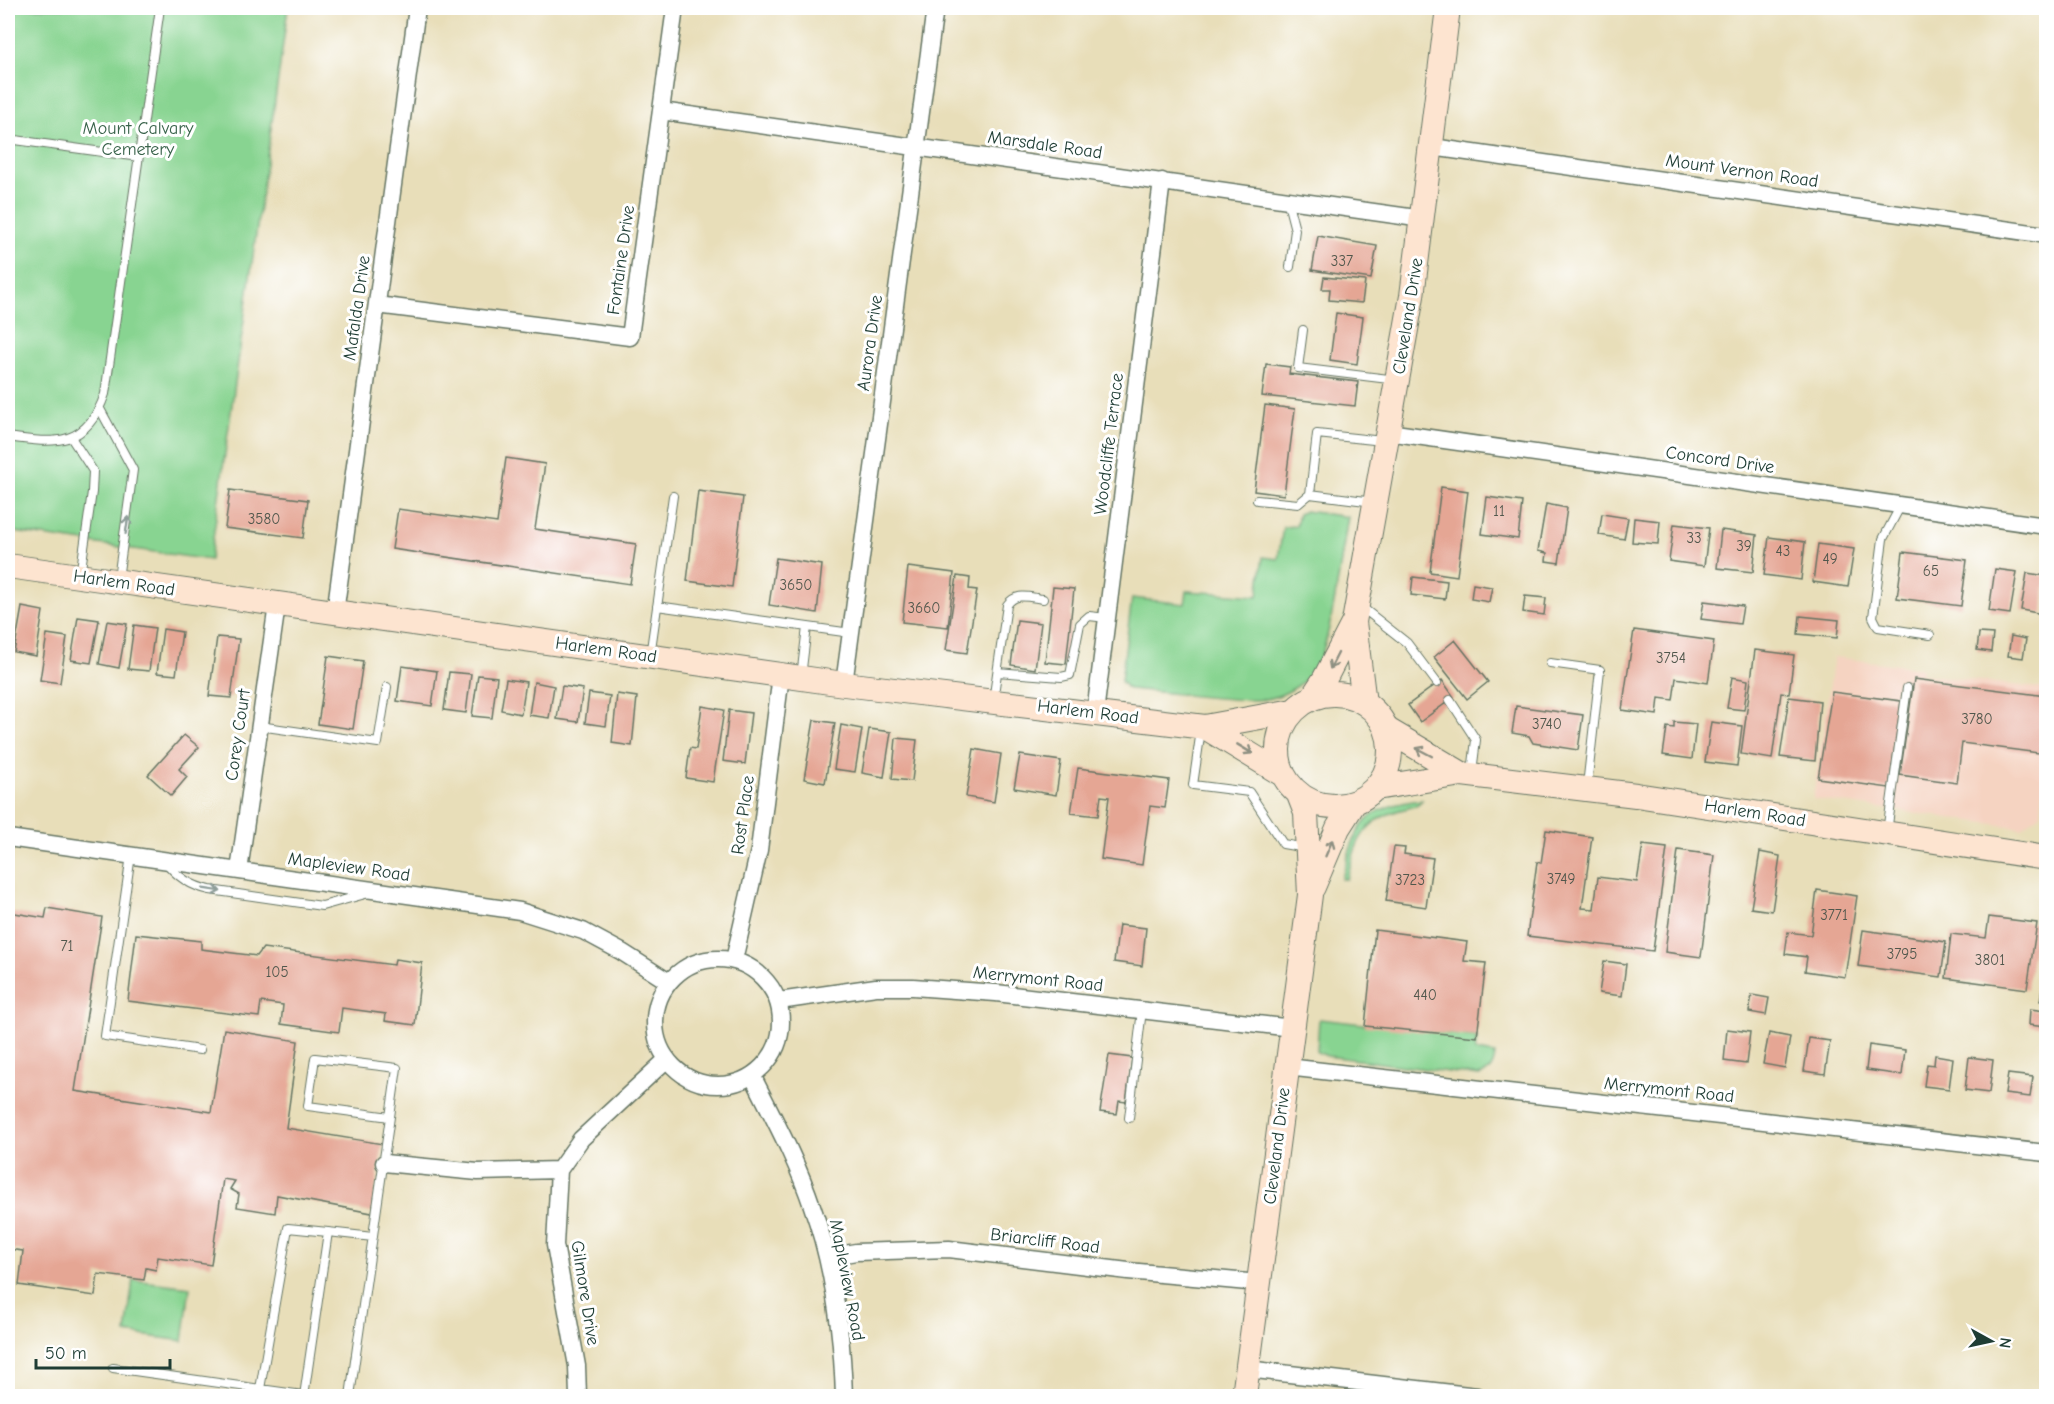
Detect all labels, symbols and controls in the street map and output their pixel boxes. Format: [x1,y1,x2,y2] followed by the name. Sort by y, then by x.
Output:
[83,118,194,160] park label: Mount Calvary Cemetery
[986,127,1104,163] street label: Marsdale Road
[1664,150,1820,192] street label: Mount Vernon Road
[603,204,639,316] street label: Fontaine Drive
[1331,252,1353,270] house number: 337
[339,254,375,362] street label: Mafalda Drive
[1388,256,1428,376] street label: Cleveland Drive
[853,294,887,392] street label: Aurora Drive
[1090,372,1128,516] street label: Woodcliffe Terrace
[1664,442,1776,478] street label: Concord Drive
[1493,502,1505,520] house number: 11
[248,510,280,528] house number: 3580
[121,515,132,535] one-way arrow
[1686,529,1702,547] house number: 33
[1736,537,1752,555] house number: 39
[1776,542,1790,560] house number: 43
[1822,550,1838,568] house number: 49
[1923,562,1939,580] house number: 65
[72,565,176,601] street label: Harlem Road
[780,576,813,594] house number: 3650
[908,599,941,617] house number: 3660
[554,632,658,668] street label: Harlem Road
[1656,649,1686,667] house number: 3754
[1328,651,1340,669] one-way arrow
[221,687,255,782] street label: Corey Court
[1036,695,1140,729] street label: Harlem Road
[1961,710,1993,728] house number: 3780
[1532,715,1562,733] house number: 3740
[1236,744,1253,756] one-way arrow
[1415,745,1433,757] one-way arrow
[727,774,759,856] street label: Rost Place
[1703,795,1807,831] street label: Harlem Road
[1324,839,1336,857] one-way arrow
[287,848,411,886] street label: Mapleview Road
[1547,870,1575,888] house number: 3749
[1395,871,1425,889] house number: 3723
[202,885,221,896] one-way arrow
[1820,906,1848,924] house number: 3771
[60,937,74,955] house number: 71
[1887,945,1917,963] house number: 3795
[1975,951,2005,969] house number: 3801
[972,962,1104,996] street label: Merrymont Road
[265,963,289,981] house number: 105
[1413,986,1437,1004] house number: 440
[1603,1073,1735,1107] street label: Merrymont Road
[1259,1086,1295,1206] street label: Cleveland Drive
[825,1218,869,1342] street label: Mapleview Road
[989,1224,1101,1258] street label: Briarcliff Road
[566,1239,604,1347] street label: Gilmore Drive
[1961,1311,2021,1371] north arrow
[36,1332,170,1370] scale bar
[1995,1337,2015,1349] text: N
[45,1343,87,1364] text: 50 m

